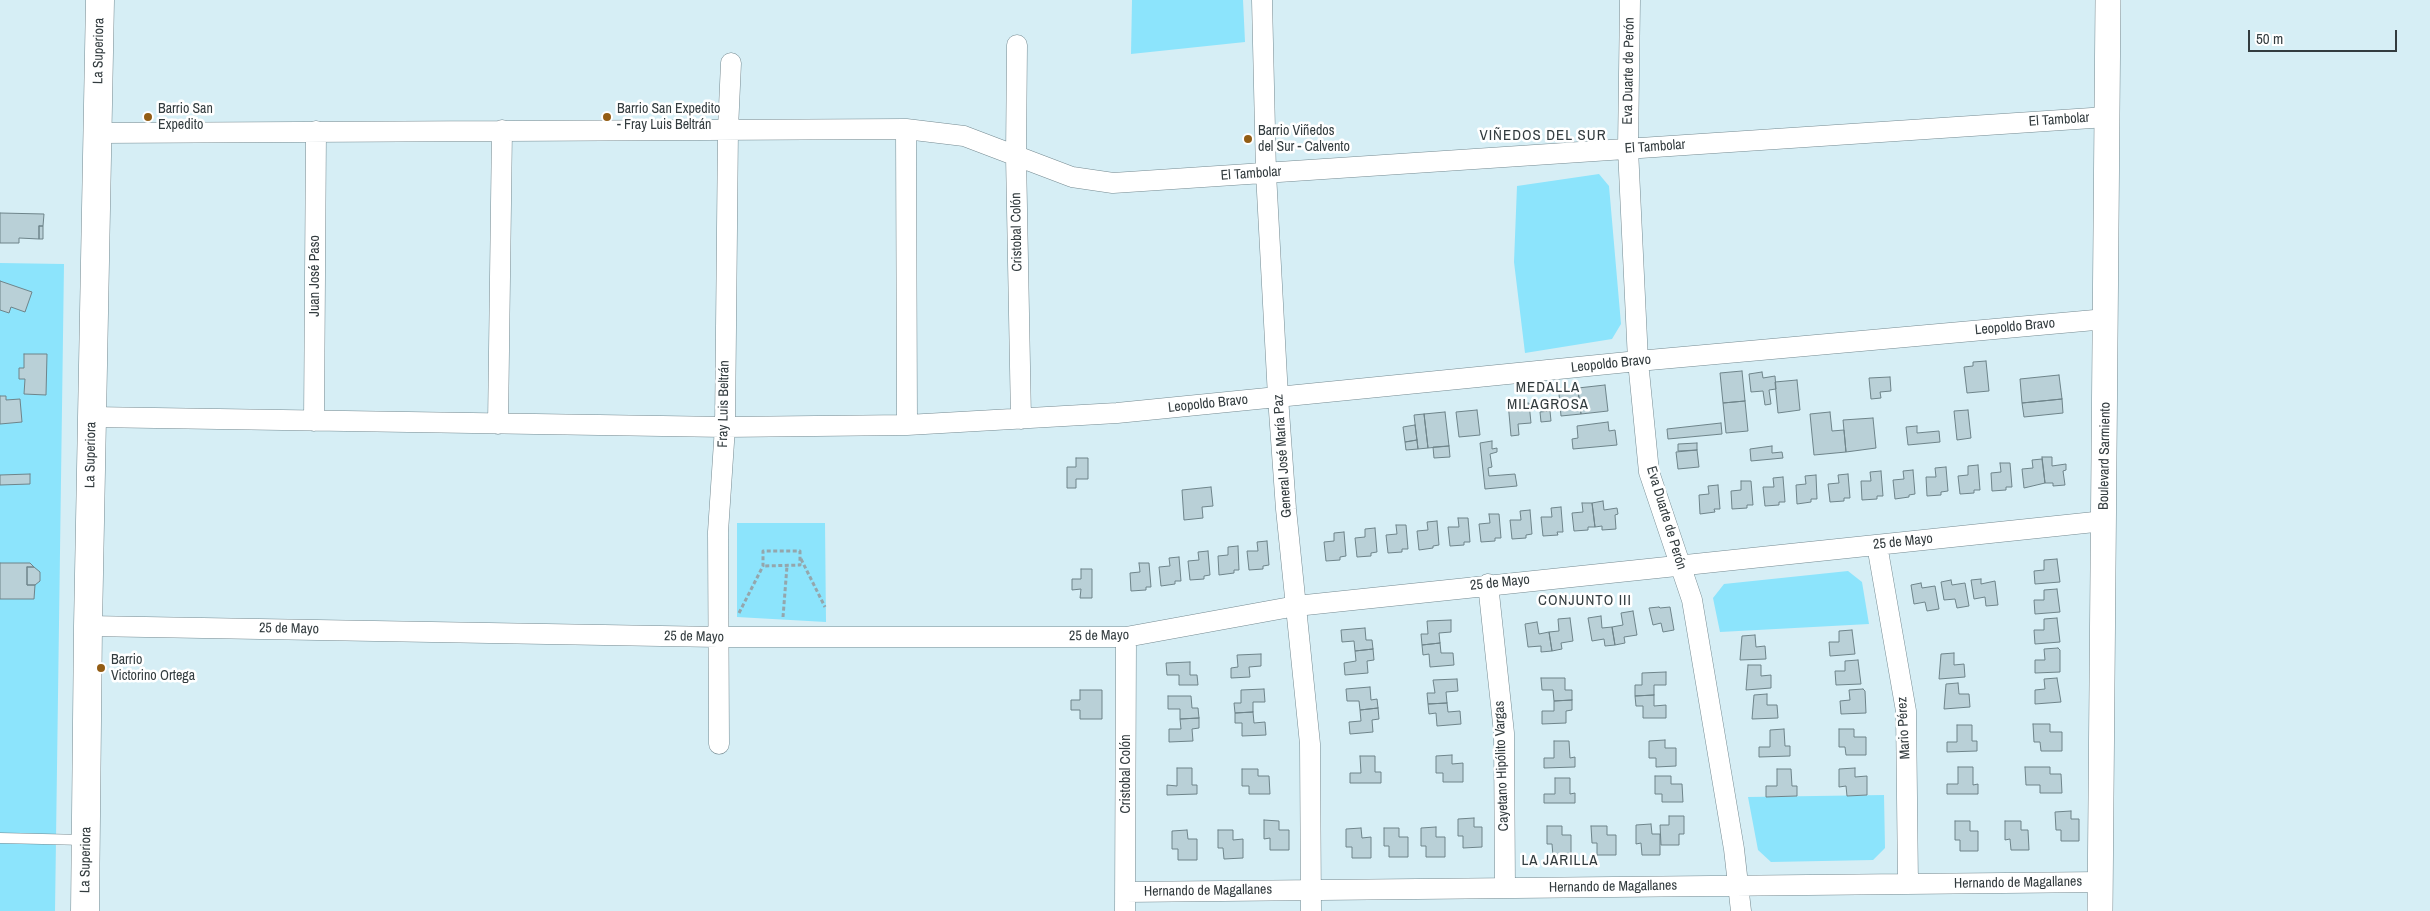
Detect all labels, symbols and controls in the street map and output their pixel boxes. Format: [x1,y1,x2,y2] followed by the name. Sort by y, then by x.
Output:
[1620,17,1638,125] street label: Eva Duarte de Perón
[90,18,108,84] street label: La Superiora
[2250,20,2399,52] scale bar
[2256,28,2283,49] text: 50 m
[158,101,213,134] place label: Barrio San Expedito
[617,101,720,134] place label: Barrio San Expedito - Fray Luis Beltrán
[2028,109,2090,131] street label: El Tambolar
[142,111,154,123] marker: Barrio San Expedito
[601,111,613,123] marker: Barrio San Expedito - Fray Luis Beltrán
[1258,123,1350,156] place label: Barrio Viñedos del Sur - Calvento
[1478,127,1608,145] district label: VIÑEDOS DEL SUR
[1242,133,1254,145] marker: Barrio Viñedos del Sur - Calvento
[1624,136,1686,158] street label: El Tambolar
[1220,163,1282,185] street label: El Tambolar
[1008,192,1026,272] street label: Cristobal Colón
[307,235,323,317] street label: Juan José Paso
[1974,315,2056,339] street label: Leopoldo Bravo
[1570,351,1652,377] street label: Leopoldo Bravo
[715,360,733,448] street label: Fray Luis Beltrán
[1506,379,1590,414] district label: MEDALLA MILAGROSA
[1167,391,1249,417] street label: Leopoldo Bravo
[1270,394,1296,518] street label: General José María Paz
[2096,402,2114,510] street label: Boulevard Sarmiento
[82,422,100,488] street label: La Superiora
[1642,464,1690,572] street label: Eva Duarte de Perón
[1872,531,1934,553] street label: 25 de Mayo
[1469,572,1531,594] street label: 25 de Mayo
[1537,592,1633,610] district label: CONJUNTO III
[259,620,319,638] street label: 25 de Mayo
[1069,627,1129,645] street label: 25 de Mayo
[664,628,724,646] street label: 25 de Mayo
[111,652,195,684] place label: Barrio Victorino Ortega
[95,662,107,674] marker: Barrio Victorino Ortega
[1894,696,1914,760] street label: Mario Pérez
[1491,700,1513,832] street label: Cayetano Hipólito Vargas
[1118,734,1134,814] street label: Cristobal Colón
[77,827,95,893] street label: La Superiora
[1520,852,1600,870] district label: LA JARILLA
[1954,873,2082,893] street label: Hernando de Magallanes
[1549,877,1677,897] street label: Hernando de Magallanes
[1144,881,1272,901] street label: Hernando de Magallanes

